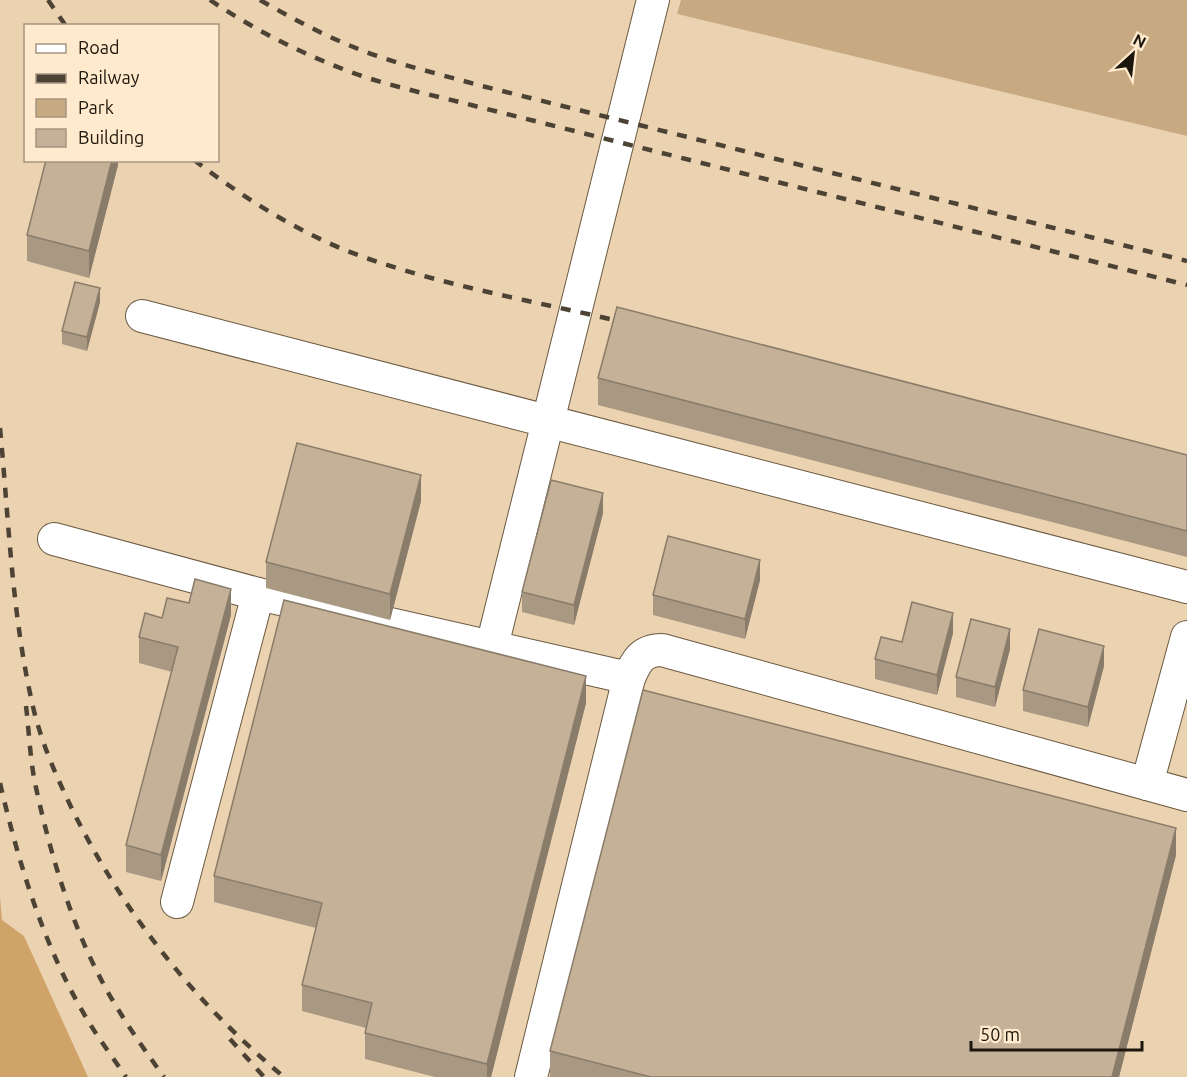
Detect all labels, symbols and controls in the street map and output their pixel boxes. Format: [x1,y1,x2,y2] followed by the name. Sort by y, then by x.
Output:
[24,24,219,162] legend
[1103,24,1163,84] north arrow
[1130,30,1149,51] text: N
[78,37,120,57] text: Road
[78,67,140,87] text: Railway
[78,97,114,117] text: Park
[78,127,144,147] text: Building
[971,1014,1142,1052] scale bar
[980,1024,1020,1044] text: 50 m

